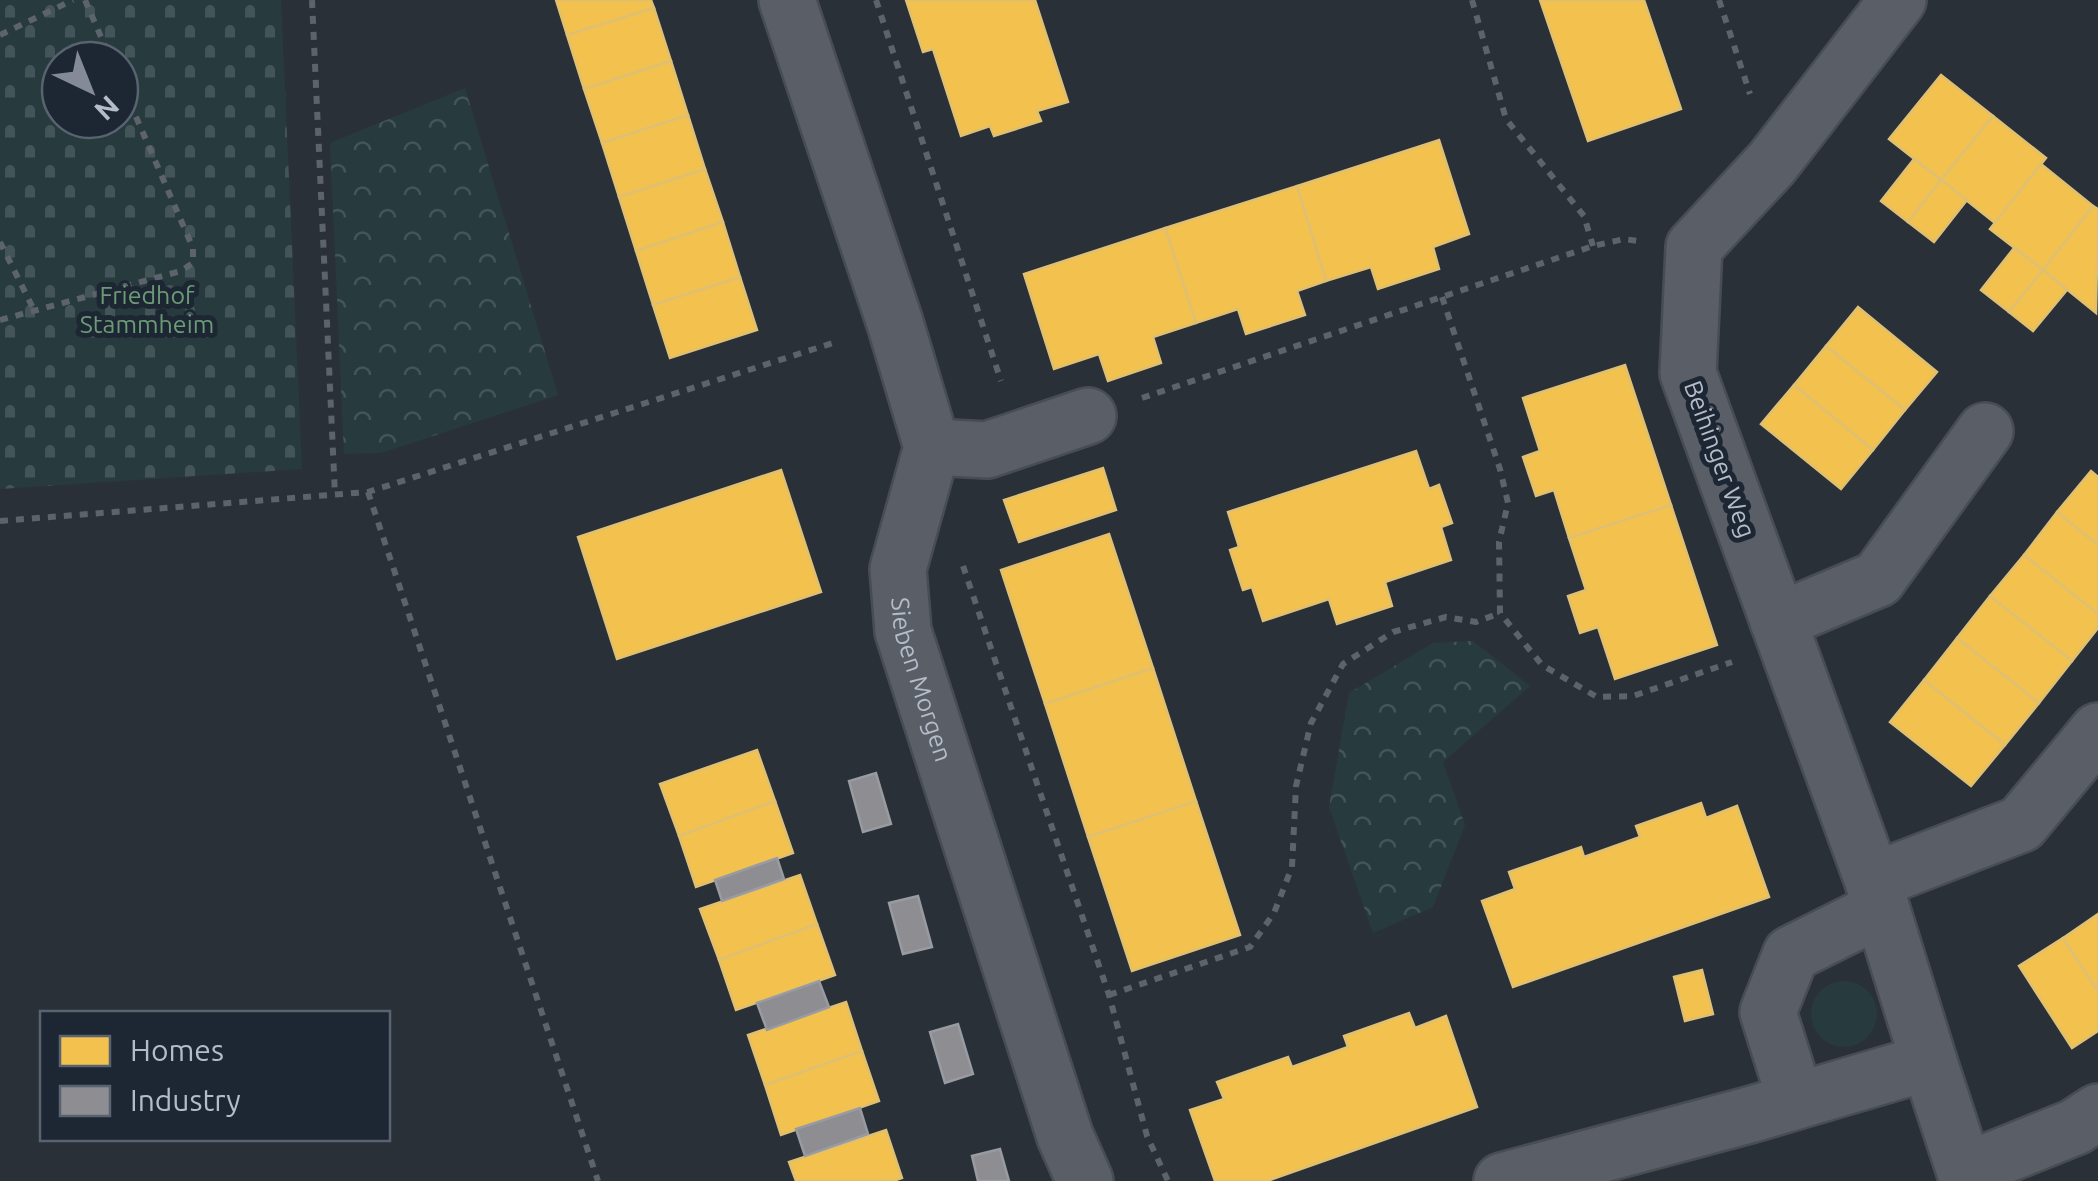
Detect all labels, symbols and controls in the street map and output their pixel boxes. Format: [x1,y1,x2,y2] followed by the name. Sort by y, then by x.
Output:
[40,40,140,140] north arrow
[89,90,126,127] text: N
[80,281,214,338] park label: Friedhof Stammheim
[1679,377,1761,541] street label: Beihinger Weg
[886,596,958,765] street label: Sieben Morgen
[40,1011,390,1141] legend
[130,1033,224,1067] text: Homes
[130,1083,241,1117] text: Industry

